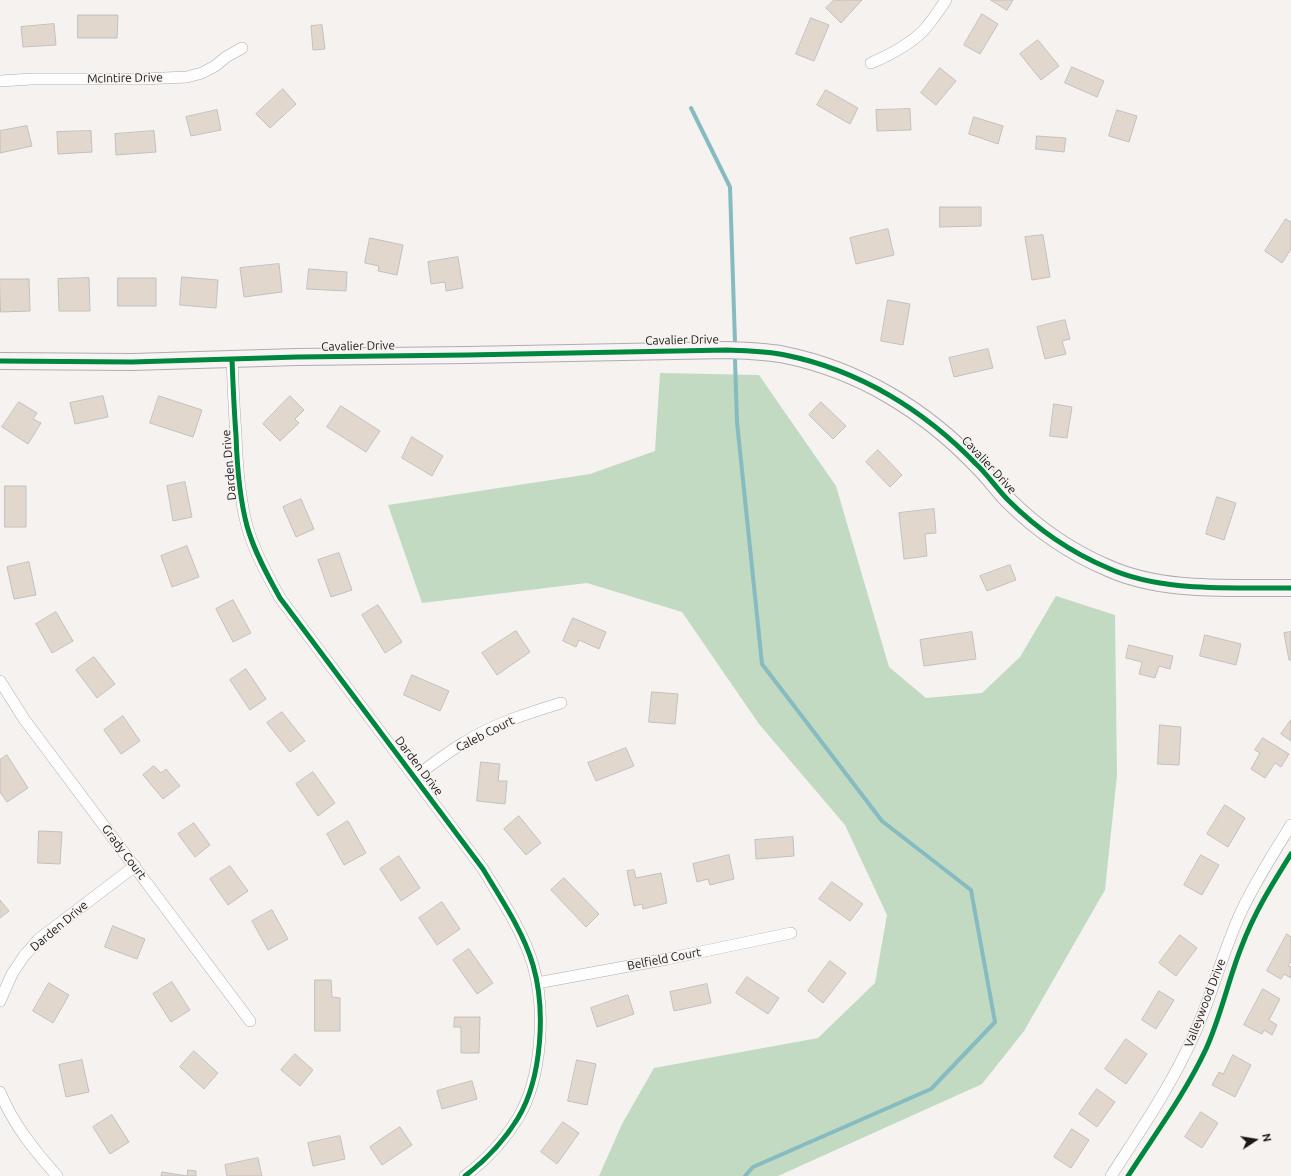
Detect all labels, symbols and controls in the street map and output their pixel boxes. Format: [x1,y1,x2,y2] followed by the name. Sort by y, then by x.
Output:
[87,70,163,86] street label: McIntire Drive
[645,332,719,348] street label: Cavalier Drive
[321,338,395,354] street label: Cavalier Drive
[219,429,239,501] street label: Darden Drive
[959,433,1019,497] street label: Cavalier Drive
[453,713,517,755] street label: Caleb Court
[392,733,446,799] street label: Darden Drive
[99,822,149,882] street label: Grady Court
[27,898,91,954] street label: Darden Drive
[626,945,702,973] street label: Belfield Court
[1181,957,1229,1049] street label: Valleywood Drive
[1235,1120,1275,1160] north arrow
[1260,1132,1273,1143] text: N

